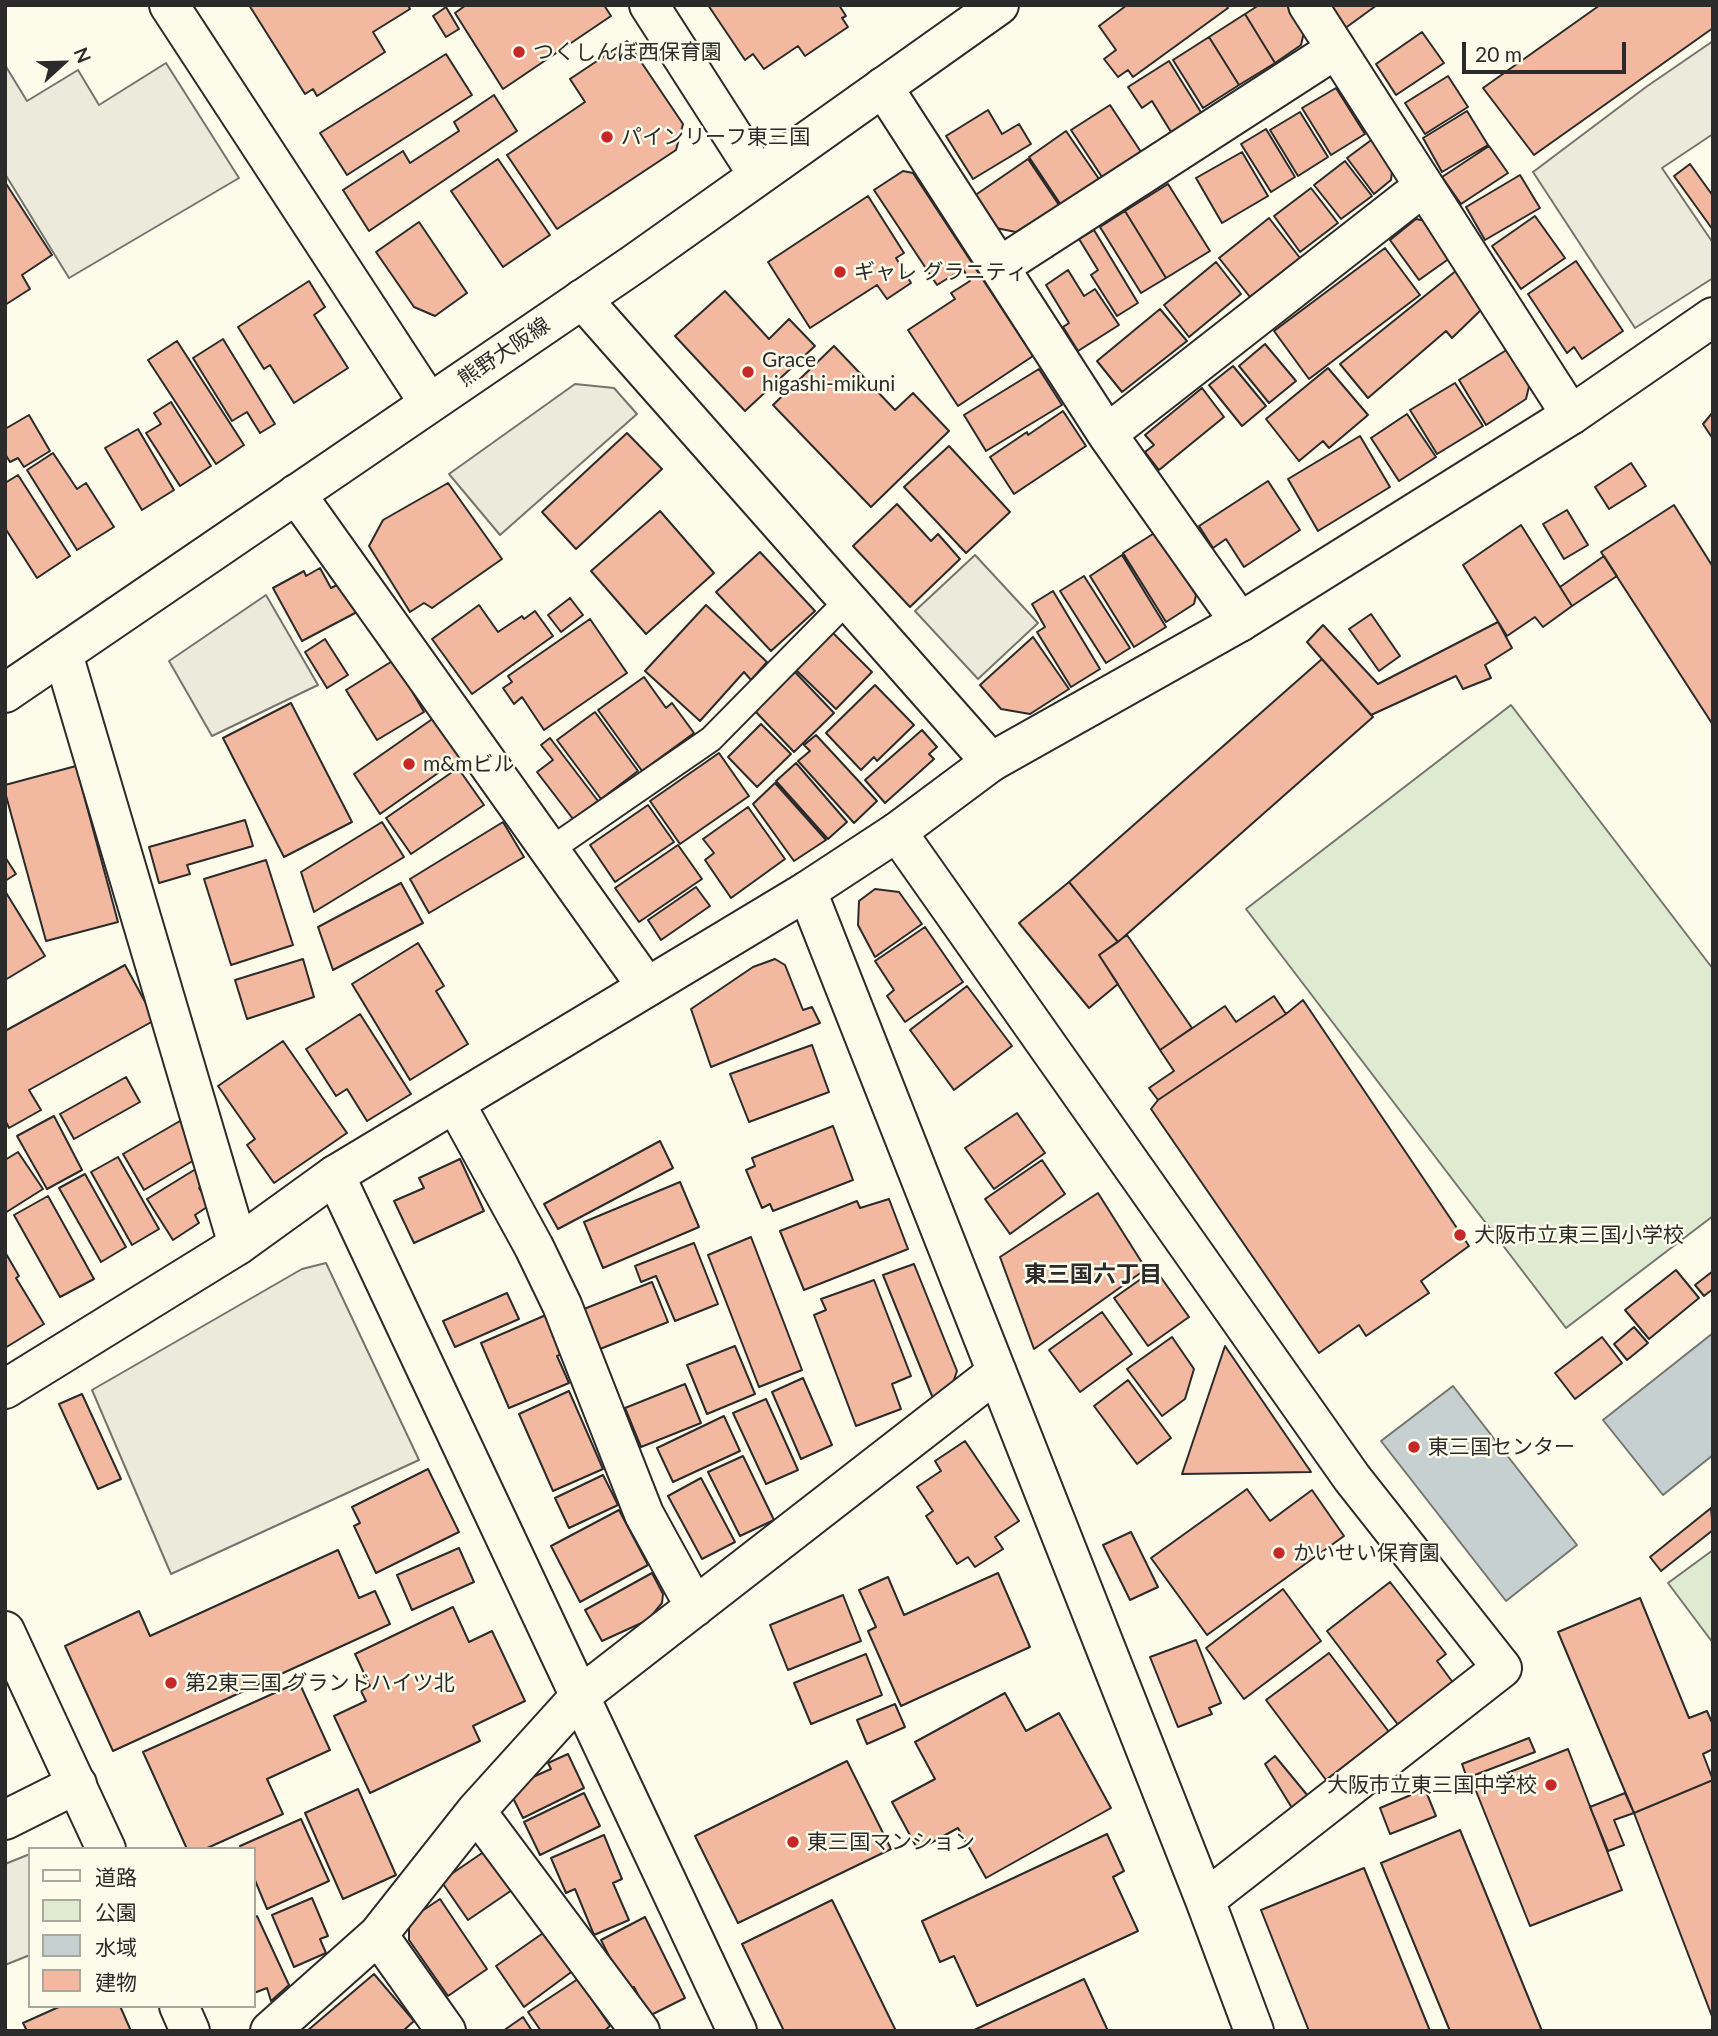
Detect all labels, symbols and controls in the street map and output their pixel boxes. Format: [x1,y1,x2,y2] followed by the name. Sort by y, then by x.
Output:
[28,28,98,98] north arrow
[1466,28,1630,72] scale bar
[533,39,722,65] place label: つくしんぼ西保育園
[1475,41,1522,66] text: 20 m
[70,44,96,66] text: N
[511,44,527,60] marker: つくしんぼ西保育園
[621,124,810,150] place label: パインリーフ東三国
[599,129,615,145] marker: パインリーフ東三国
[854,259,1027,285] place label: ギャレ グラニティ
[832,264,848,280] marker: ギャレ グラニティ
[453,312,555,392] street label: 熊野大阪線
[762,347,895,397] place label: Grace higashi-mikuni
[740,364,756,380] marker: Grace higashi-mikuni
[423,751,514,777] place label: m&mビル
[401,756,417,772] marker: m&mビル
[1474,1222,1684,1248] place label: 大阪市立東三国小学校
[1452,1227,1468,1243] marker: 大阪市立東三国小学校
[1024,1261,1162,1289] district label: 東三国六丁目
[1428,1434,1575,1460] place label: 東三国センター
[1406,1439,1422,1455] marker: 東三国センター
[1293,1540,1440,1566] place label: かいせい保育園
[1271,1545,1287,1561] marker: かいせい保育園
[185,1670,455,1696] place label: 第2東三国 グランドハイツ北
[163,1675,179,1691] marker: 第2東三国 グランドハイツ北
[1327,1772,1537,1798] place label: 大阪市立東三国中学校
[1543,1777,1559,1793] marker: 大阪市立東三国中学校
[807,1829,975,1855] place label: 東三国マンション
[785,1834,801,1850] marker: 東三国マンション
[28,1847,256,2008] legend
[95,1864,137,1889] text: 道路
[95,1899,137,1924] text: 公園
[95,1934,137,1959] text: 水域
[95,1969,137,1994] text: 建物

